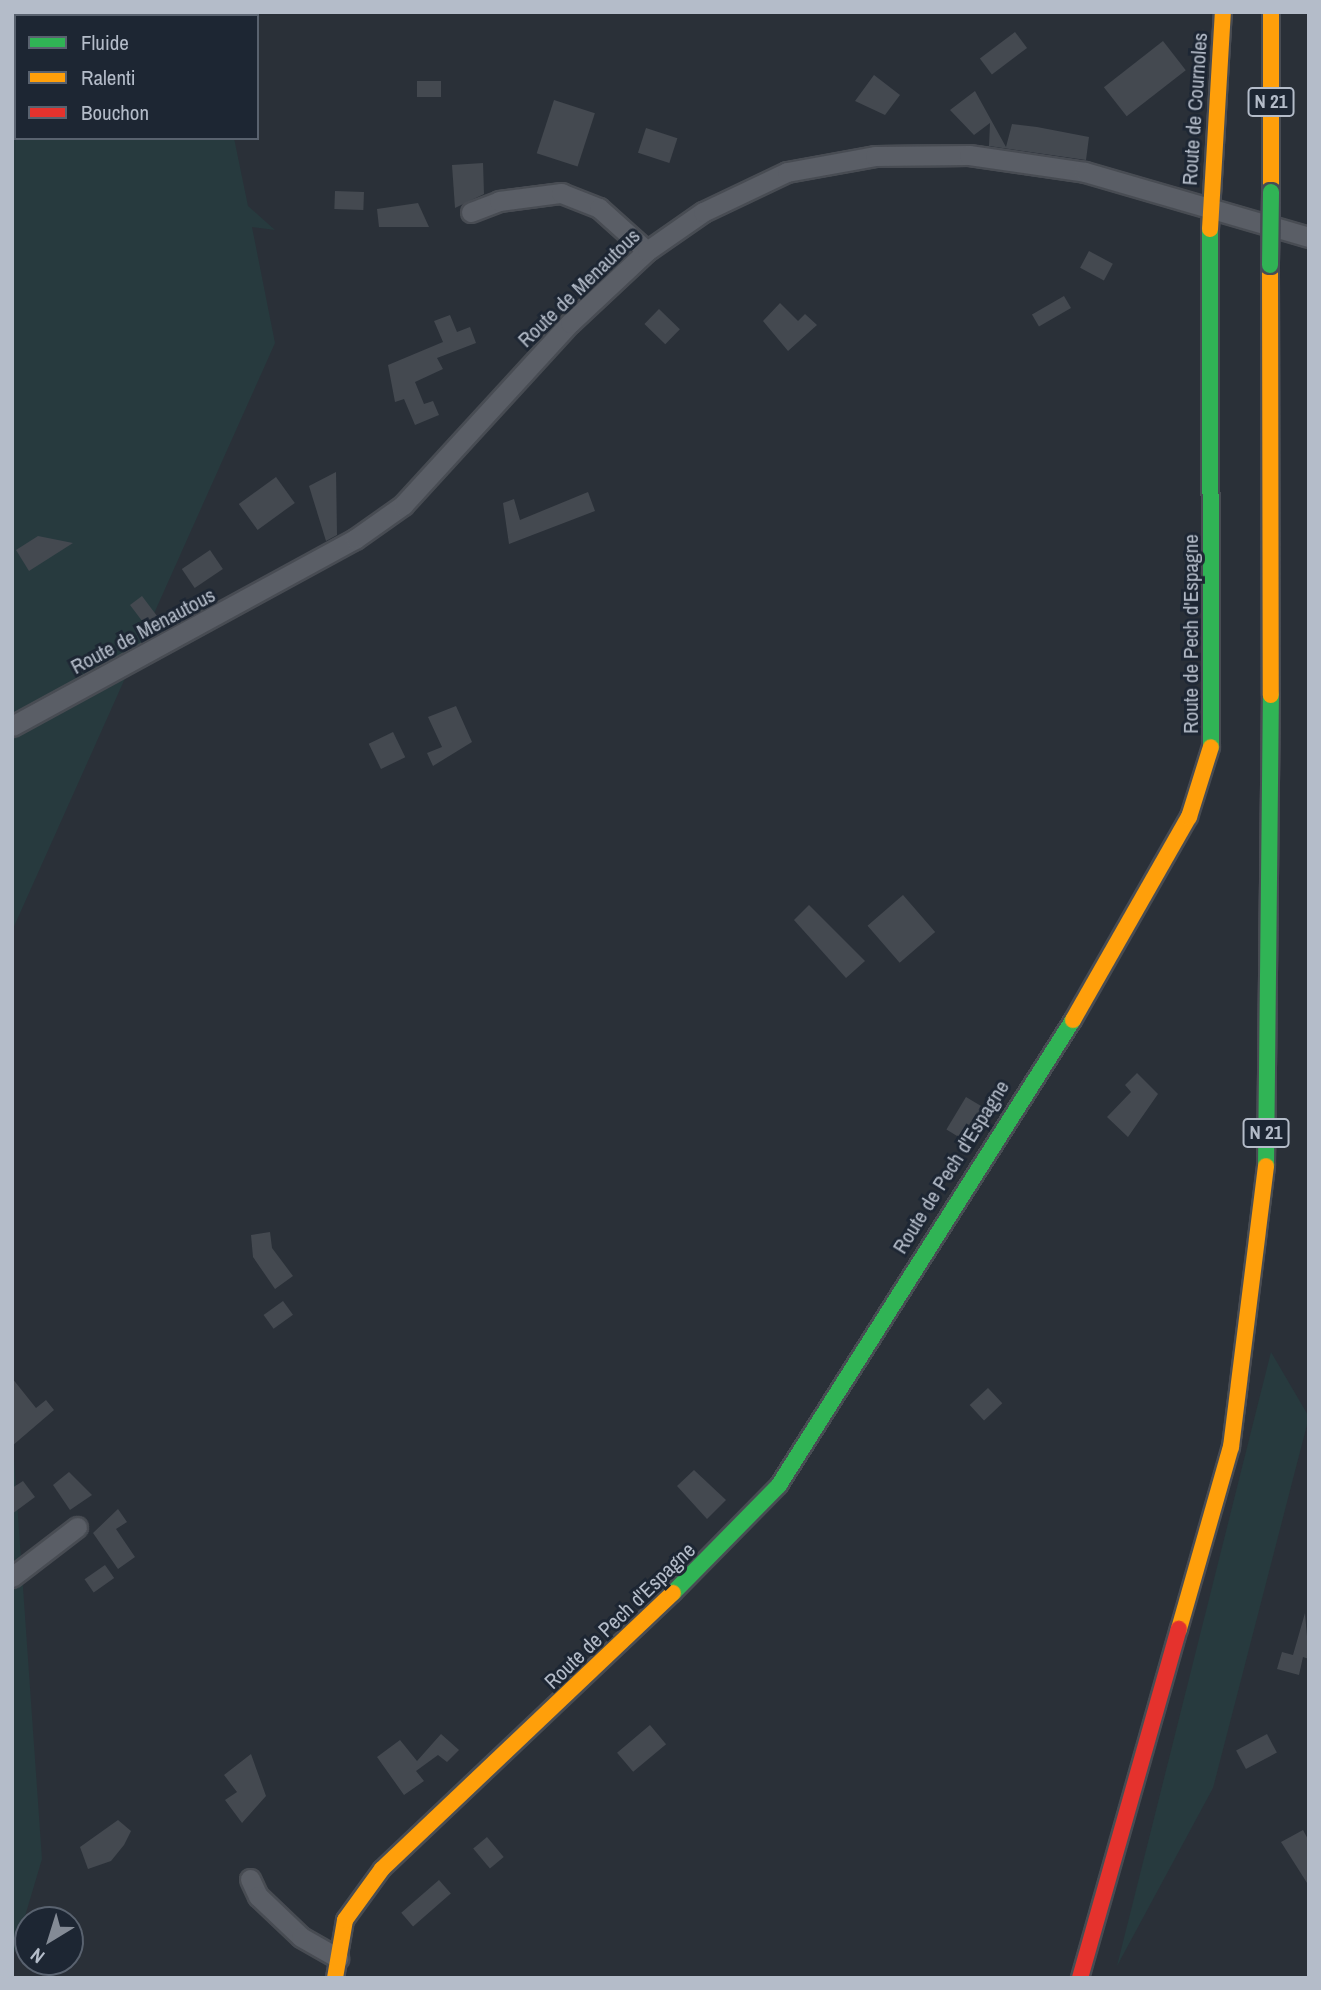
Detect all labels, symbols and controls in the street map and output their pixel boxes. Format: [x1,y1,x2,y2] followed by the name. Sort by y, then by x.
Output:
[14,14,259,140] legend
[81,28,129,57] text: Fluide
[1177,32,1213,186] street label: Route de Cournoles
[81,63,136,92] text: Ralenti
[1246,86,1296,118] road number: N 21
[81,98,149,127] text: Bouchon
[513,223,645,353] street label: Route de Menautous
[1178,534,1204,734] street label: Route de Pech d'Espagne
[67,582,219,680] street label: Route de Menautous
[887,1076,1015,1258] street label: Route de Pech d'Espagne
[1242,1118,1290,1148] road number: N 21
[539,1538,701,1694] street label: Route de Pech d'Espagne
[14,1906,84,1976] north arrow
[25,1942,50,1970] text: N

